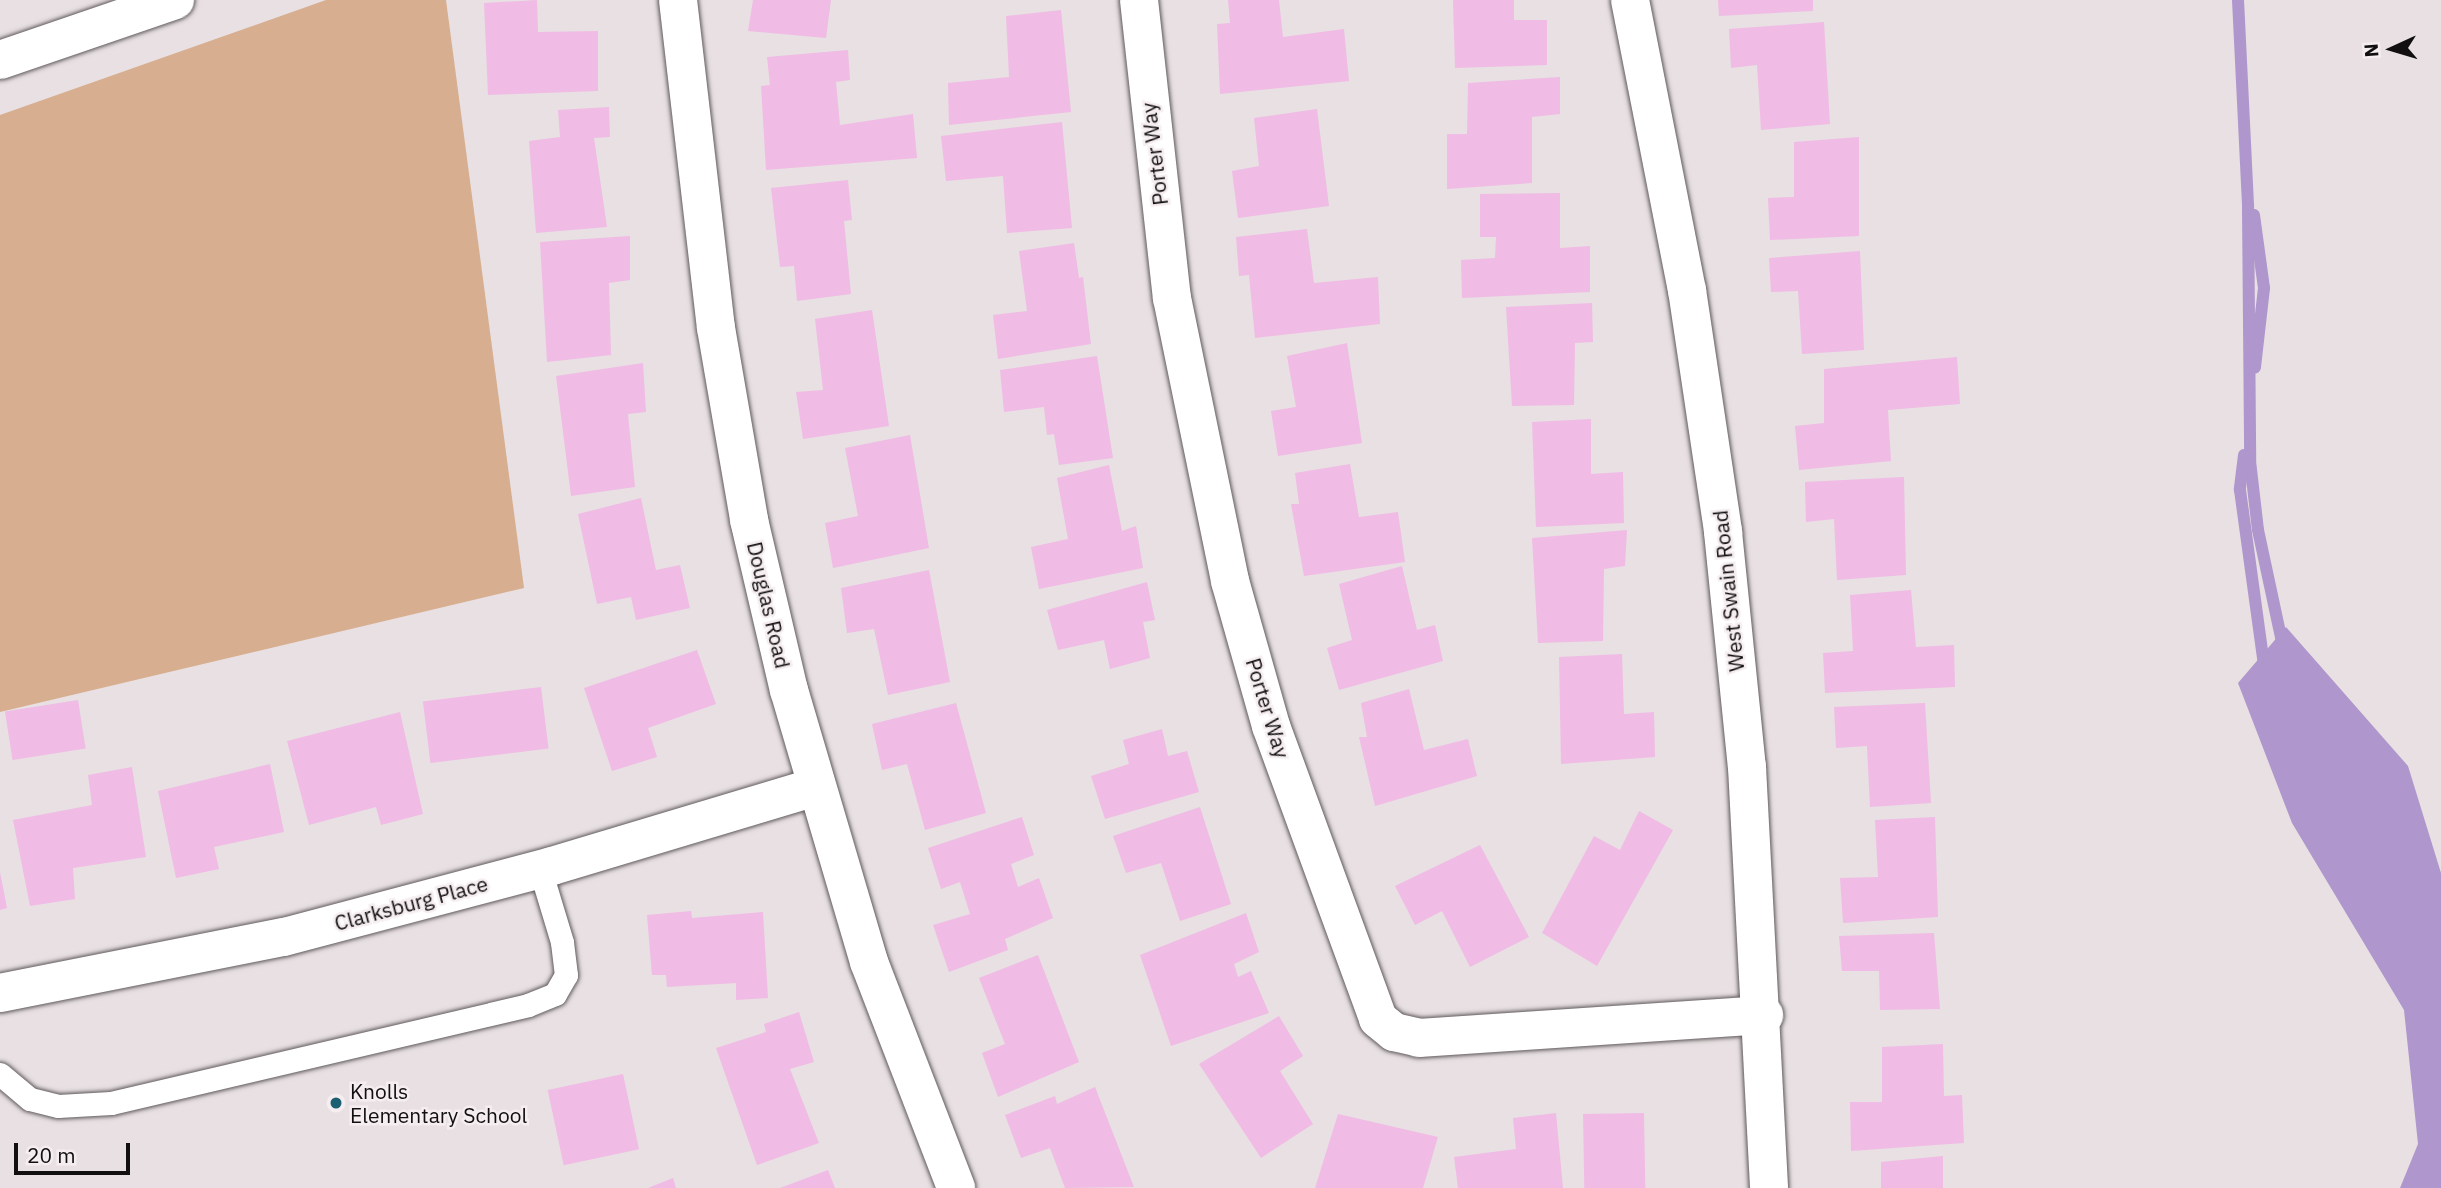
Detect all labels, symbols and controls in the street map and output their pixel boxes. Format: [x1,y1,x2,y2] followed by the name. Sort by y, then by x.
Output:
[2357,14,2427,84] north arrow
[2359,43,2384,58] text: N
[1135,101,1173,207] street label: Porter Way
[1707,509,1749,673] street label: West Swain Road
[742,539,796,671] street label: Douglas Road
[1241,655,1295,761] street label: Porter Way
[332,870,490,936] street label: Clarksburg Place
[350,1078,527,1128] place label: Knolls Elementary School
[328,1095,344,1111] marker: Knolls Elementary School
[18,1128,133,1172] scale bar
[27,1141,76,1169] text: 20 m

